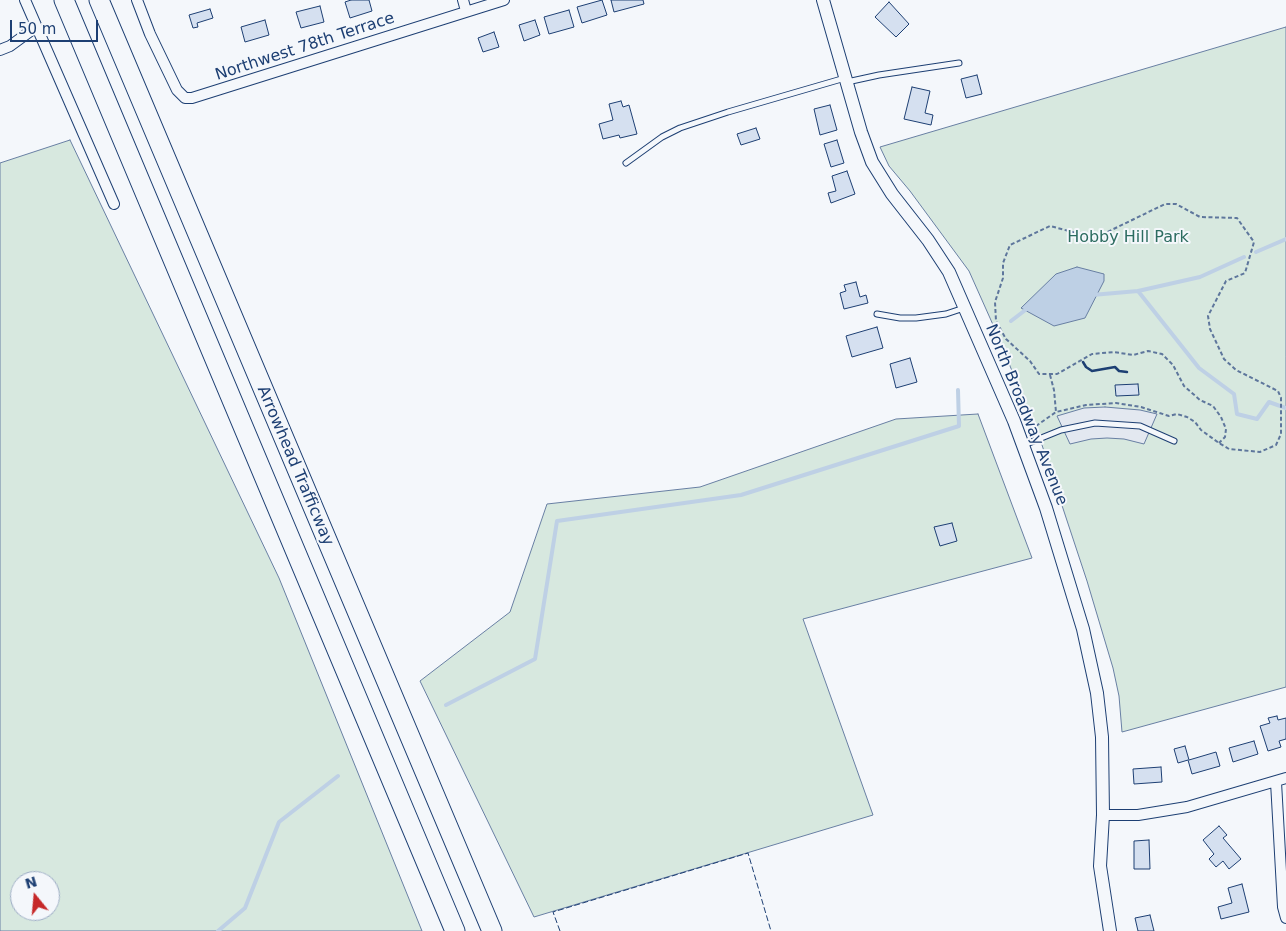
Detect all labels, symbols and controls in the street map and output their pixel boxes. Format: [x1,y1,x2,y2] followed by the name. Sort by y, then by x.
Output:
[213,9,397,85] street label: Northwest 78th Terrace
[12,10,100,42] scale bar
[18,20,56,38] text: 50 m
[1067,228,1189,248] park label: Hobby Hill Park
[981,322,1071,508] street label: North Broadway Avenue
[253,383,337,549] street label: Arrowhead Trafficway
[10,871,60,921] north arrow
[23,873,39,892] text: N

